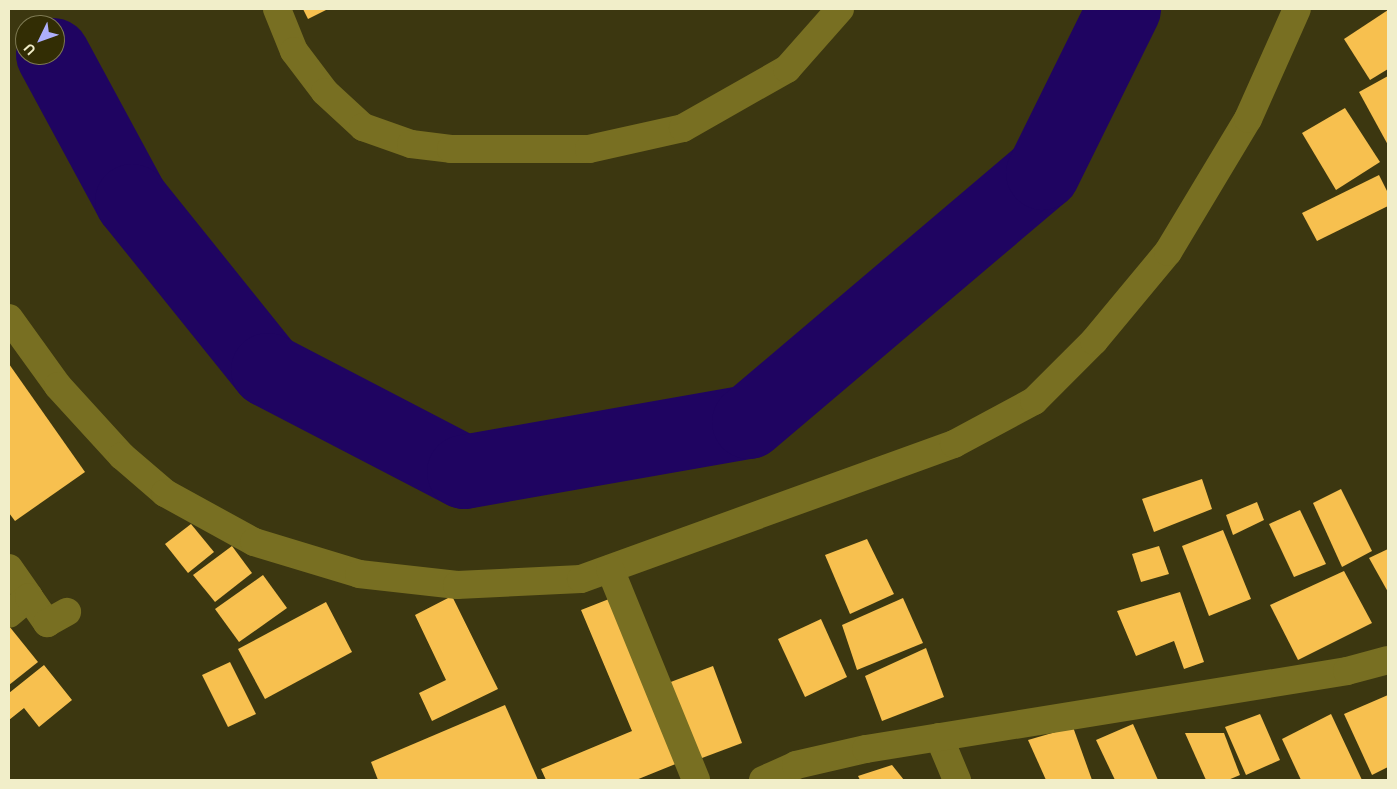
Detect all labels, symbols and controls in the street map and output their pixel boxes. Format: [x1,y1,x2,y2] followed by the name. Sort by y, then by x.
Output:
[15,15,65,65] north arrow
[20,40,39,59] text: U

